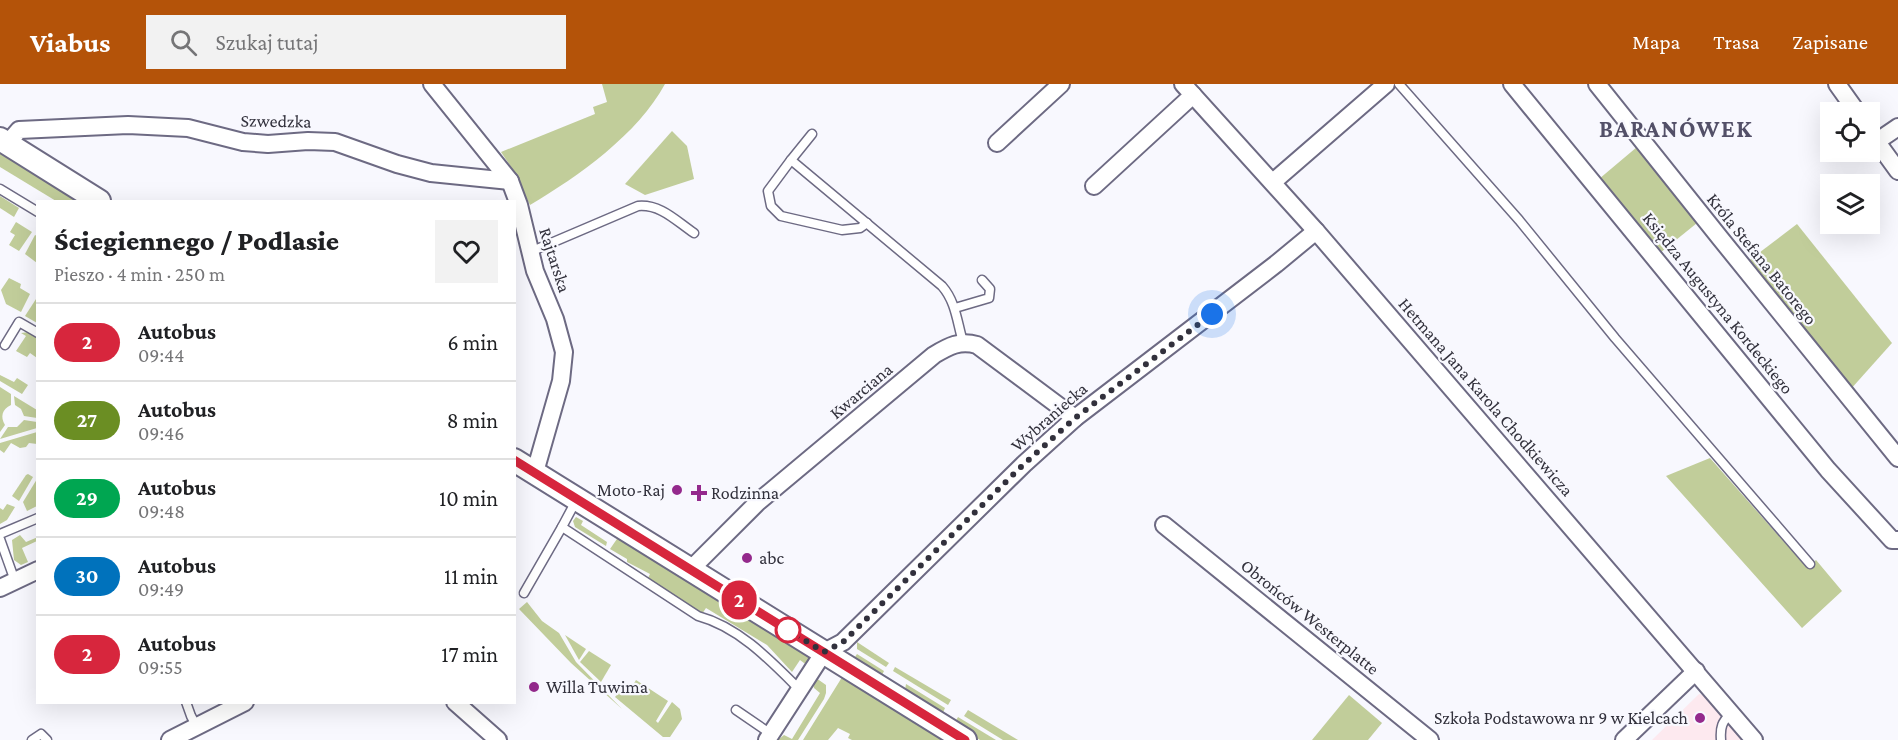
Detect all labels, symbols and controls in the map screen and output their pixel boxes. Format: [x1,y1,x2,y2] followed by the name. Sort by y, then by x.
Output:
[146,15,566,69] search box
[167,26,200,59] icon: search
[30,27,110,58] text: Viabus
[215,30,318,55] text: Szukaj tutaj
[1632,30,1680,54] text: Mapa
[1713,30,1759,54] text: Trasa
[1792,30,1868,54] text: Zapisane
[1820,102,1880,234] map controls
[1820,102,1880,162] button: locate
[240,110,312,132] street label: Szwedzka
[1599,115,1753,142] district label: BARANÓWEK
[1820,174,1880,234] button: layers
[1703,189,1821,329] street label: Króla Stefana Batorego
[1639,208,1798,398] street label: Księdza Augustyna Kordeckiego
[435,220,498,283] button: heart
[54,225,339,256] text: Ściegiennego / Podlasie
[534,225,575,295] street label: Rajtarska
[54,263,225,285] text: Pieszo · 4 min · 250 m
[1394,294,1578,500] street label: Hetmana Jana Karola Chodkiewicza
[1197,299,1227,329] your location
[138,319,216,344] text: Autobus
[82,330,92,354] text: 2
[447,330,498,355] text: 6 min
[138,344,184,366] text: 09:44
[826,359,896,423] street label: Kwarciana
[1007,378,1091,456] street label: Wybraniecka
[138,397,216,422] text: Autobus
[77,408,97,432] text: 27
[447,408,498,433] text: 8 min
[138,422,184,444] text: 09:46
[138,475,216,500] text: Autobus
[597,480,665,501] place label: Moto-Raj
[670,483,684,497] marker: Moto-Raj
[711,483,779,503] place label: Rodzinna
[76,486,98,510] text: 29
[439,486,498,511] text: 10 min
[692,486,706,500] marker: Rodzinna
[138,500,185,522] text: 09:48
[759,548,785,568] place label: abc
[740,551,754,565] marker: abc
[138,553,216,578] text: Autobus
[1237,555,1383,679] street label: Obrońców Westerplatte
[75,564,99,588] text: 30
[444,564,498,589] text: 11 min
[138,578,184,600] text: 09:49
[720,580,758,620] line badge: 2
[734,588,744,612] text: 2
[775,617,801,643] unlabelled marker
[138,631,216,656] text: Autobus
[82,642,92,666] text: 2
[441,642,498,667] text: 17 min
[138,656,183,678] text: 09:55
[546,677,648,697] place label: Willa Tuwima
[527,680,541,694] marker: Willa Tuwima
[1434,708,1688,728] place label: Szkoła Podstawowa nr 9 w Kielcach
[1693,711,1707,725] marker: Szkoła Podstawowa nr 9 w Kielcach

